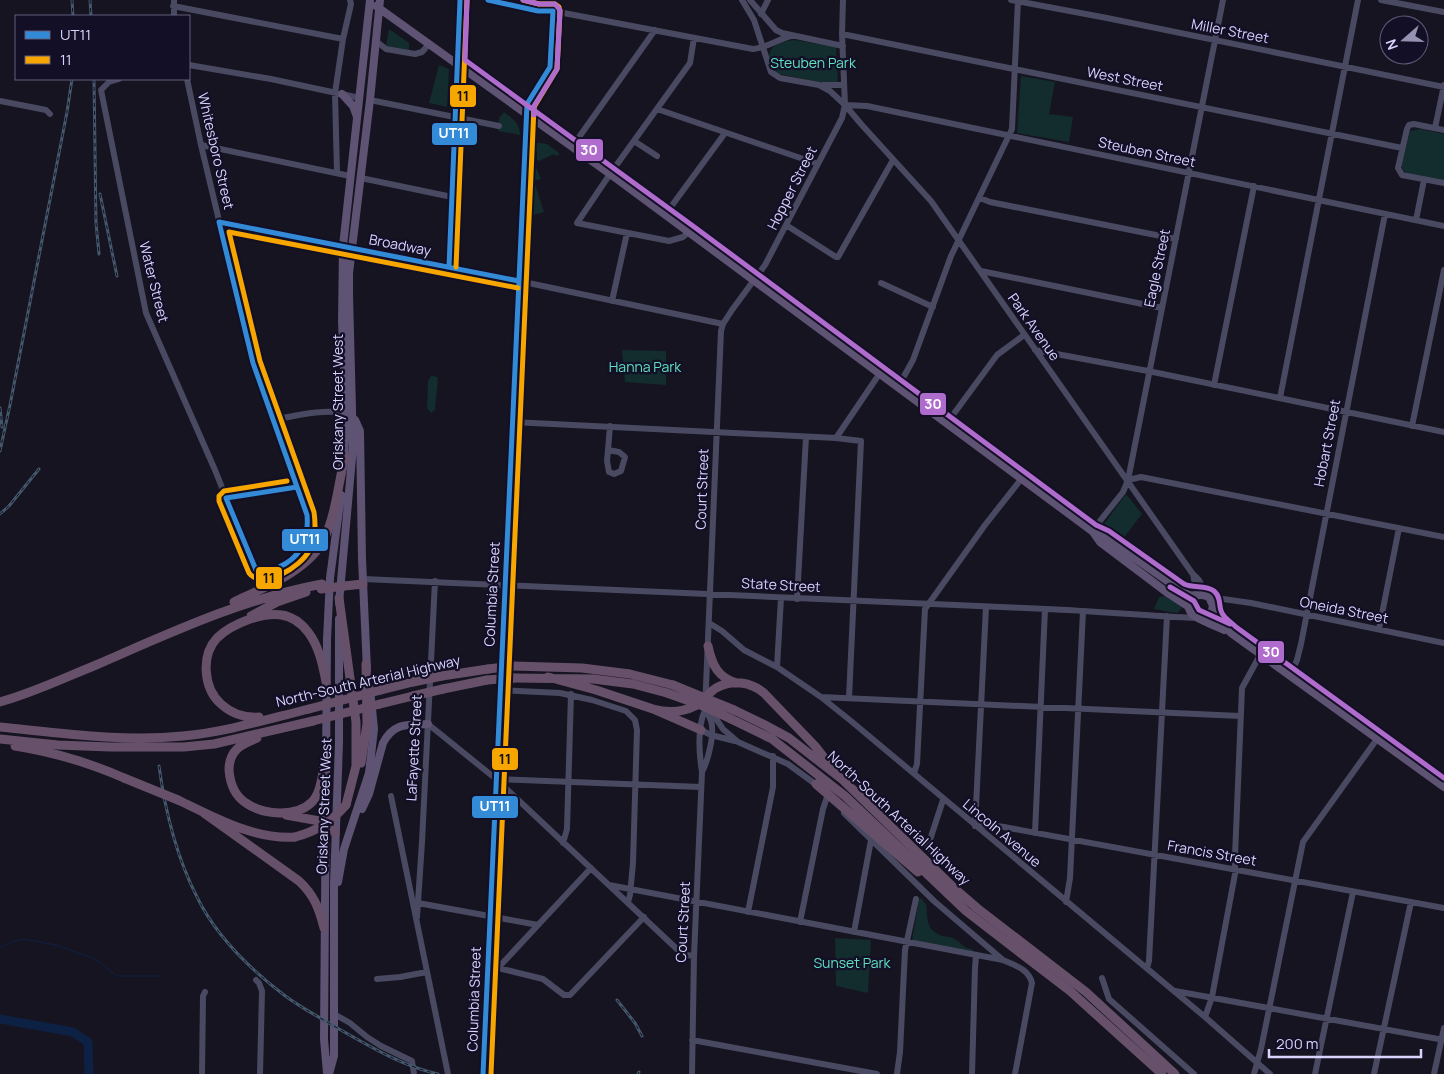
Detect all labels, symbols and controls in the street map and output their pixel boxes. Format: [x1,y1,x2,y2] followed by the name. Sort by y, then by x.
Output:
[1190,14,1271,47] street label: Miller Street
[15,15,190,80] legend
[1379,15,1429,65] north arrow
[60,24,91,45] text: UT11
[1381,37,1402,53] text: N
[60,49,72,70] text: 11
[770,53,857,72] park label: Steuben Park
[1085,62,1165,95] street label: West Street
[449,84,477,108] line badge: 11
[457,86,469,105] text: 11
[194,91,239,211] street label: Whitesboro Street
[431,122,478,146] line badge: UT11
[439,123,469,142] text: UT11
[1097,132,1198,171] street label: Steuben Street
[575,138,604,162] line badge: 30
[580,140,598,159] text: 30
[762,142,821,233] street label: Hopper Street
[1139,227,1174,309] street label: Eagle Street
[367,229,433,260] street label: Broadway
[135,239,174,325] street label: Water Street
[1004,289,1065,364] street label: Park Avenue
[328,334,347,470] street label: Oriskany Street West
[609,357,682,376] park label: Hanna Park
[919,392,947,416] line badge: 30
[924,394,942,413] text: 30
[1309,397,1344,488] street label: Hobart Street
[691,448,712,530] street label: Court Street
[281,528,329,552] line badge: UT11
[290,529,320,548] text: UT11
[479,541,504,647] street label: Columbia Street
[255,566,283,590] line badge: 11
[263,568,275,587] text: 11
[741,573,822,596] street label: State Street
[1298,592,1390,627] street label: Oneida Street
[1257,640,1285,664] line badge: 30
[1262,642,1280,661] text: 30
[274,650,463,711] street label: North-South Arterial Highway
[401,694,426,802] street label: LaFayette Street
[312,737,335,874] street label: Oriskany Street West
[824,746,975,889] street label: North-South Arterial Highway
[491,747,519,771] line badge: 11
[499,749,511,768] text: 11
[959,794,1046,871] street label: Lincoln Avenue
[471,795,519,819] line badge: UT11
[480,796,510,815] text: UT11
[1166,835,1258,870] street label: Francis Street
[671,881,694,963] street label: Court Street
[462,946,485,1052] street label: Columbia Street
[813,953,892,972] park label: Sunset Park
[1269,1026,1422,1058] scale bar
[1276,1033,1319,1054] text: 200 m

